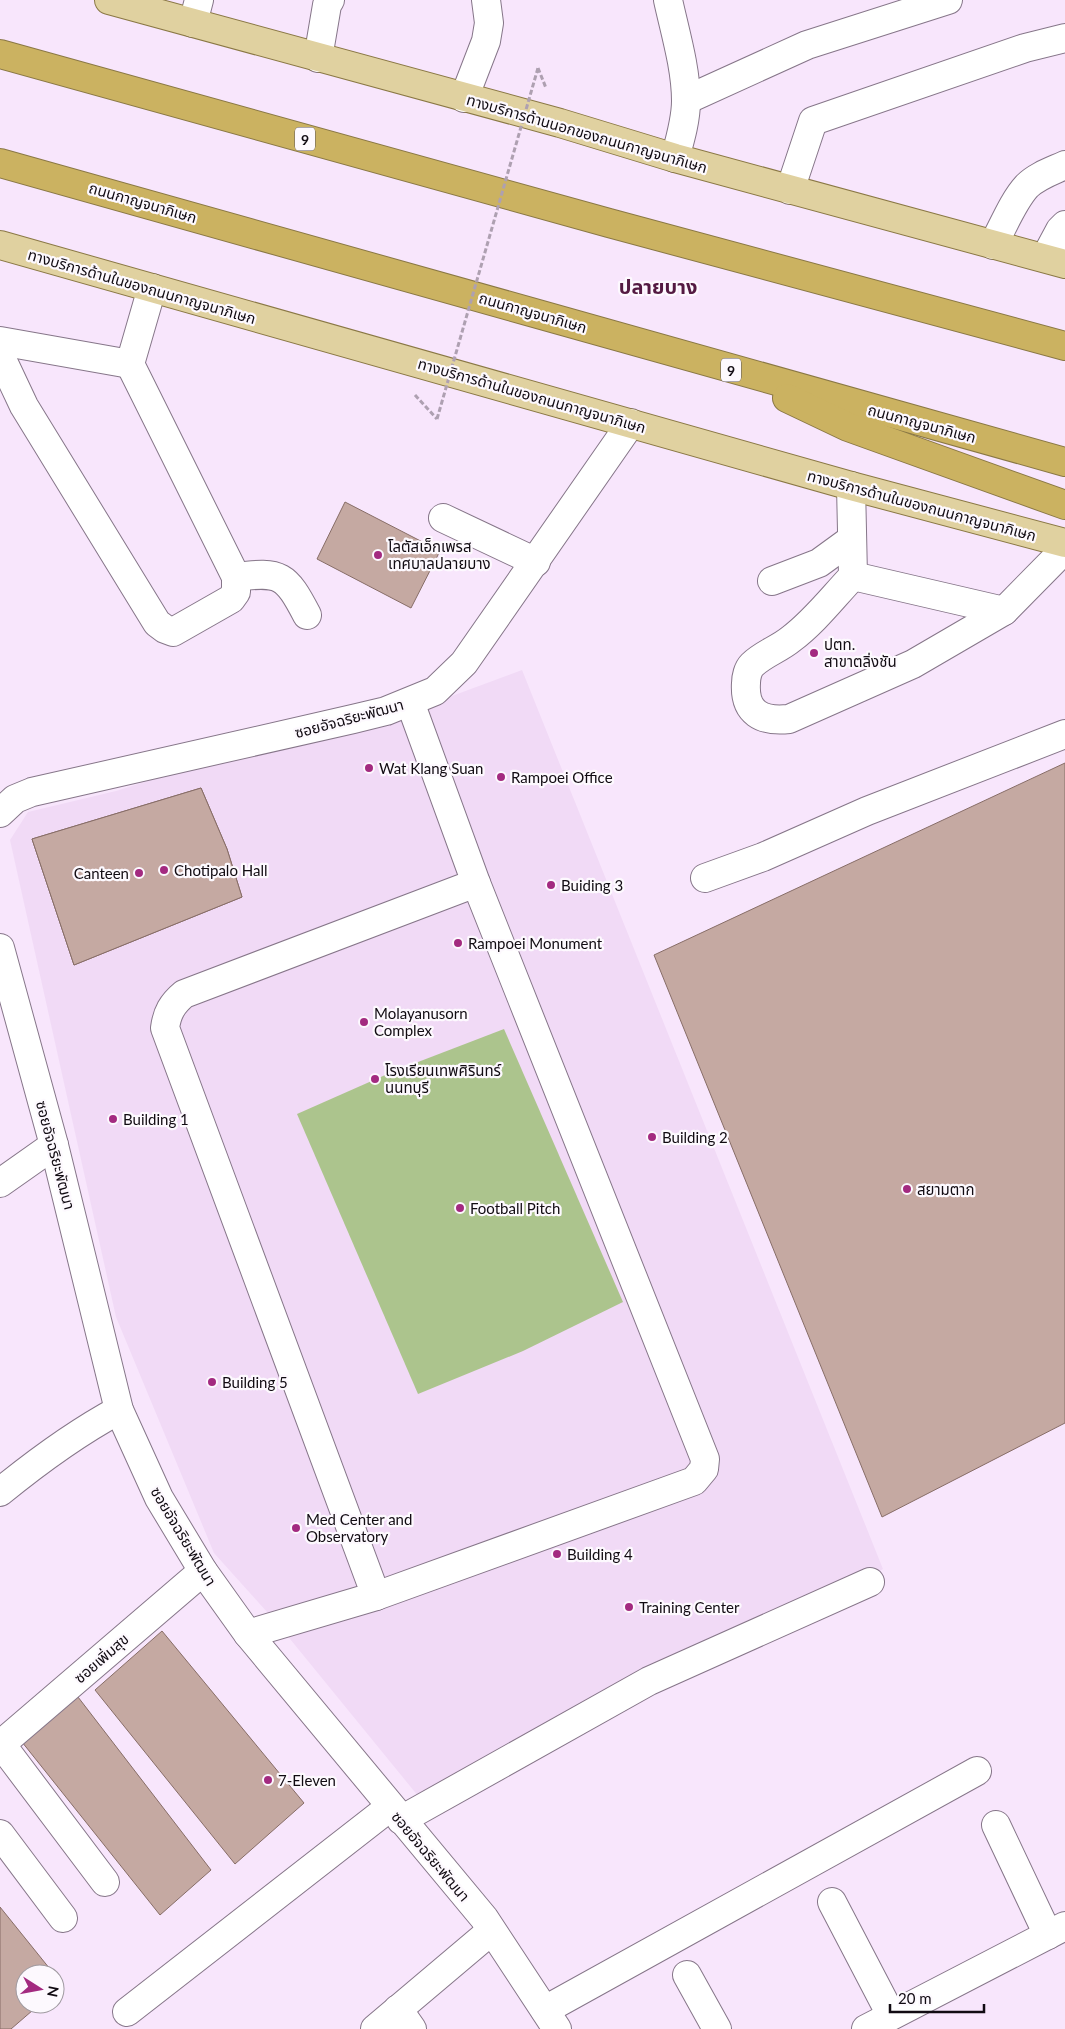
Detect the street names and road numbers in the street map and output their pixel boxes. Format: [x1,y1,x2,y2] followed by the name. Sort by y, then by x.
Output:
[465,90,709,176] street label: ทางบริการด้านนอกของถนนกาญจนาภิเษก
[295,128,315,150] road number: 9
[87,178,199,226] street label: ถนนกาญจนาภิเษก
[26,245,258,327] street label: ทางบริการด้านในของถนนกาญจนาภิเษก
[477,288,589,336] street label: ถนนกาญจนาภิเษก
[416,354,648,436] street label: ทางบริการด้านในของถนนกาญจนาภิเษก
[721,358,741,382] road number: 9
[866,400,978,446] street label: ถนนกาญจนาภิเษก
[806,466,1038,544] street label: ทางบริการด้านในของถนนกาญจนาภิเษก
[293,695,405,741] street label: ซอยอัจฉริยะพัฒนา
[33,1099,79,1211] street label: ซอยอัจฉริยะพัฒนา
[147,1483,221,1589] street label: ซอยอัจฉริยะพัฒนา
[70,1629,133,1687] street label: ซอยเพิ่มสุข
[388,1807,474,1905] street label: ซอยอัจฉริยะพัฒนา

